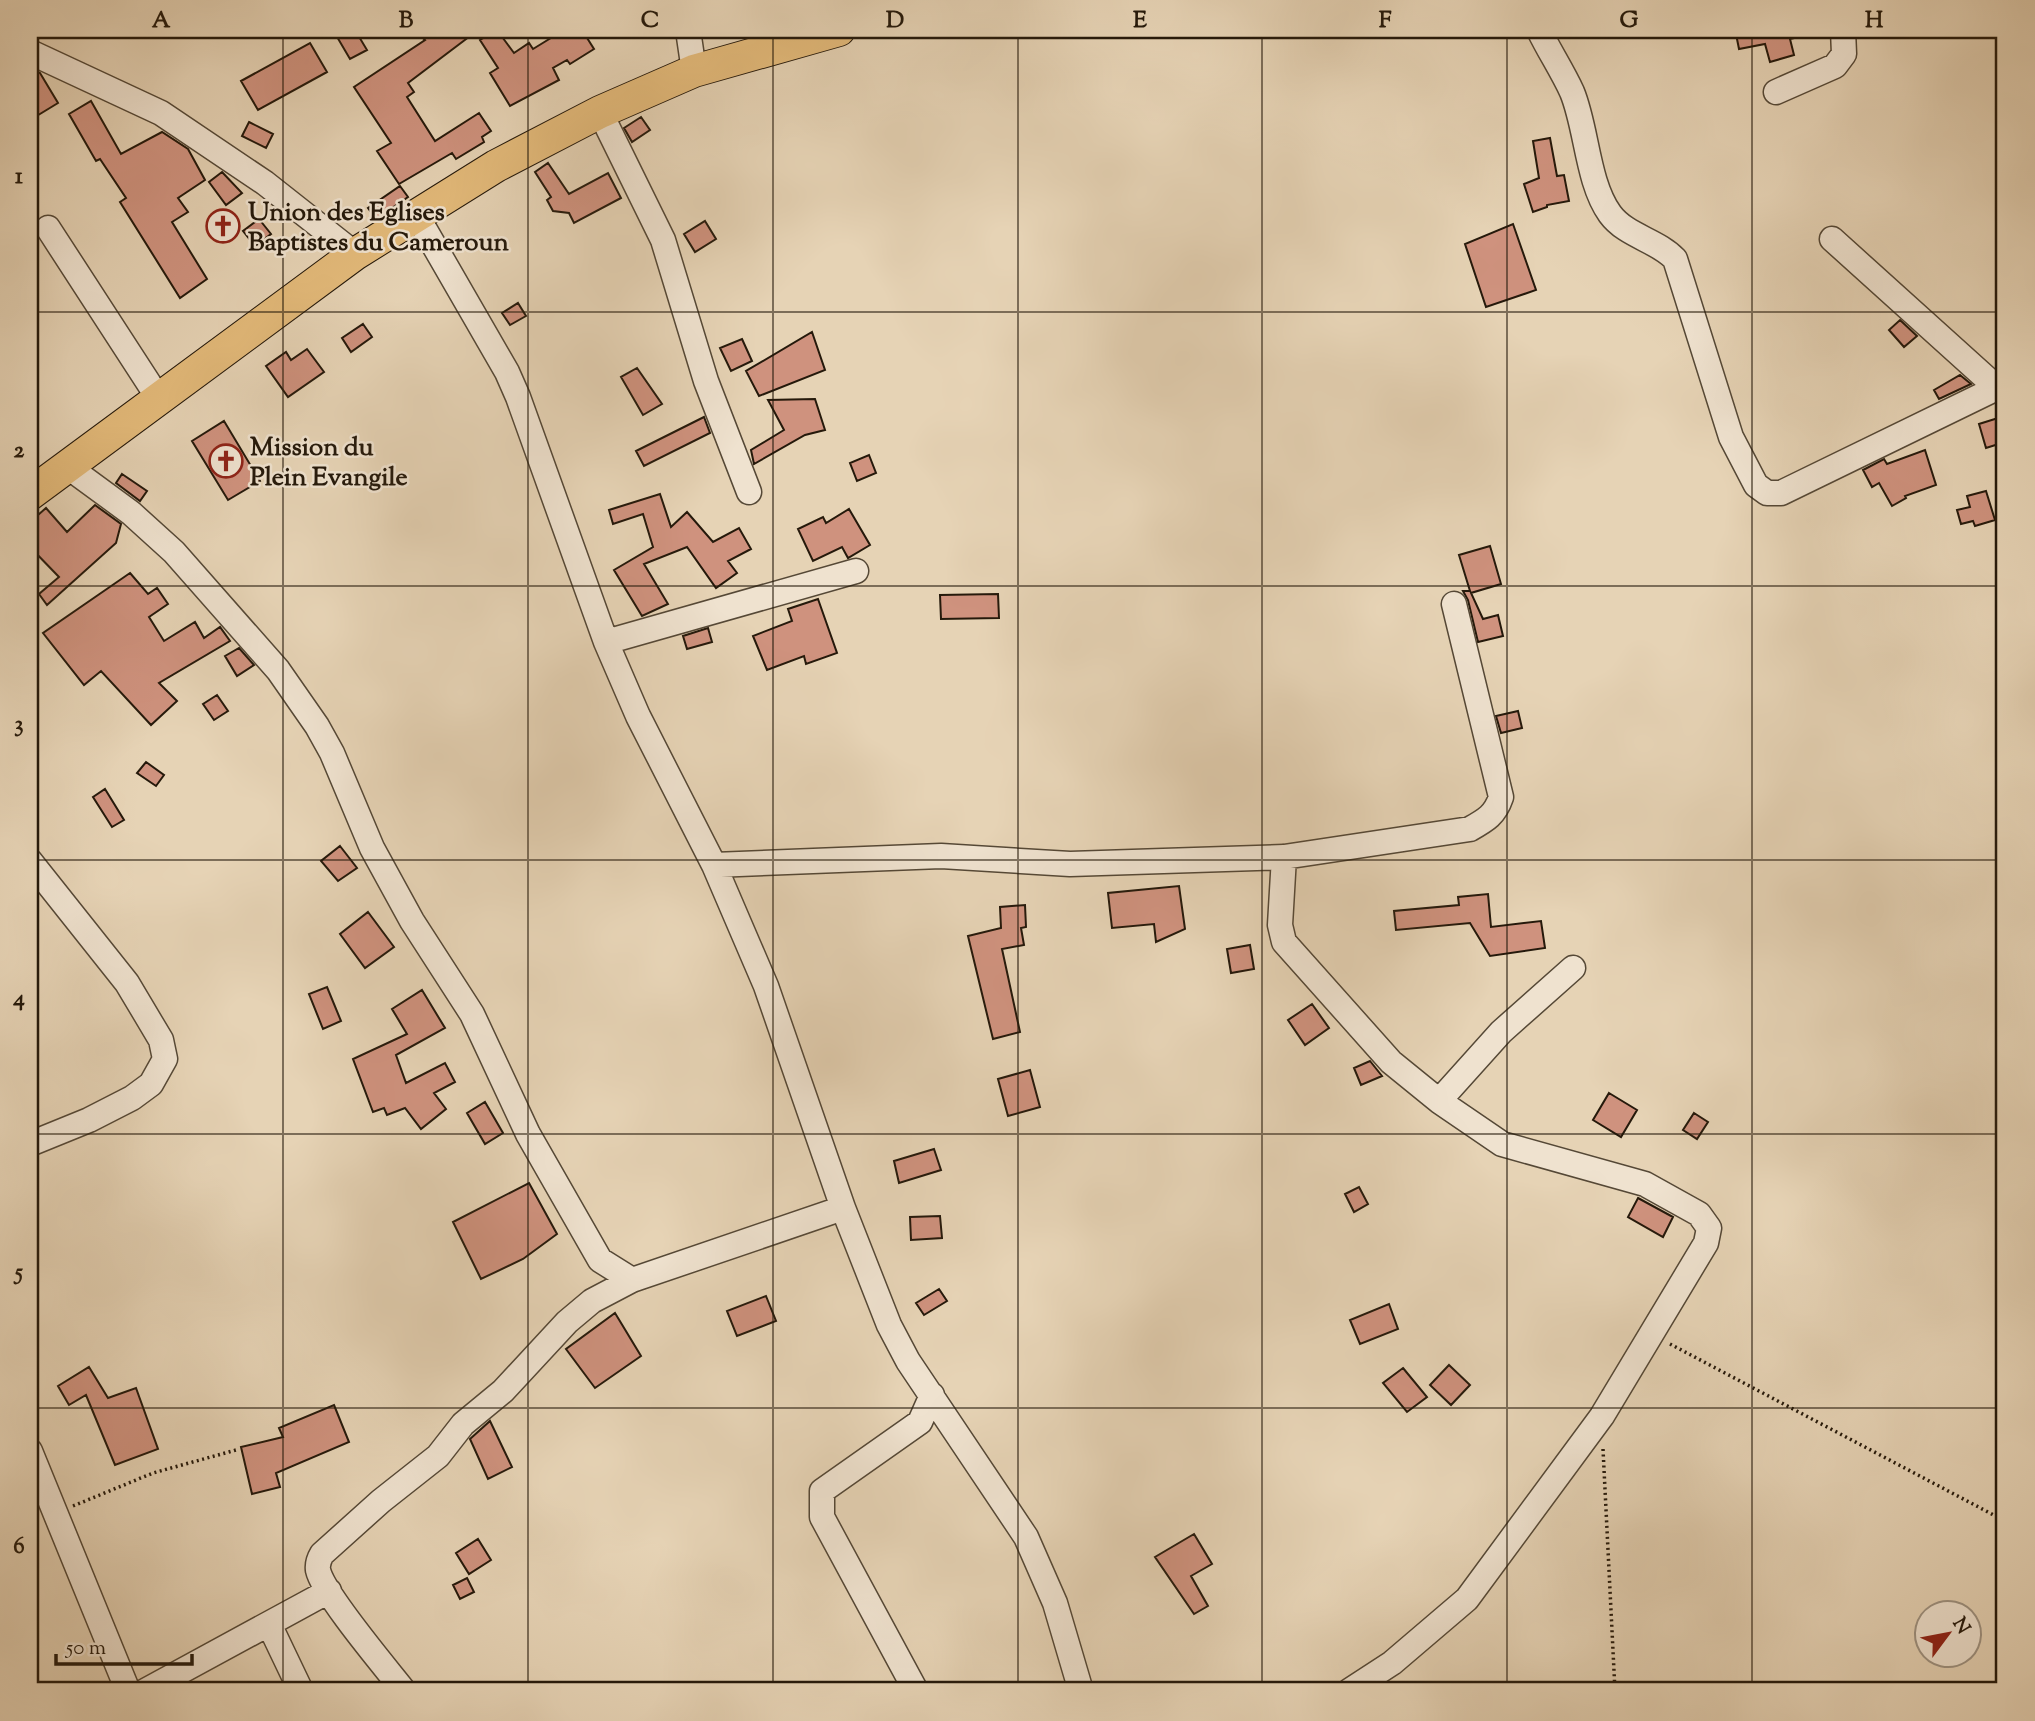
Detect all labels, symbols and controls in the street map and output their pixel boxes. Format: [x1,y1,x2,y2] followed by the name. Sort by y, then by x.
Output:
[152,5,171,38] text: A
[399,5,414,38] text: B
[641,5,659,38] text: C
[886,5,904,38] text: D
[1133,5,1147,38] text: E
[1379,5,1392,38] text: F
[1620,5,1639,38] text: G
[1865,5,1884,38] text: H
[15,161,23,194] text: 1
[248,195,509,262] place label: Union des Eglises Baptistes du Cameroun
[204,207,242,245] church icon: Union des Eglises Baptistes du Cameroun
[250,430,408,497] place label: Mission du Plein Evangile
[14,435,25,468] text: 2
[207,442,245,480] church icon: Mission du Plein Evangile
[14,709,24,742] text: 3
[12,983,25,1016] text: 4
[13,1257,23,1290] text: 5
[13,1531,25,1564] text: 6
[1912,1598,1982,1668] north arrow
[1945,1613,1976,1640] text: N
[56,1623,192,1667] scale bar
[65,1634,106,1664] text: 50 m

